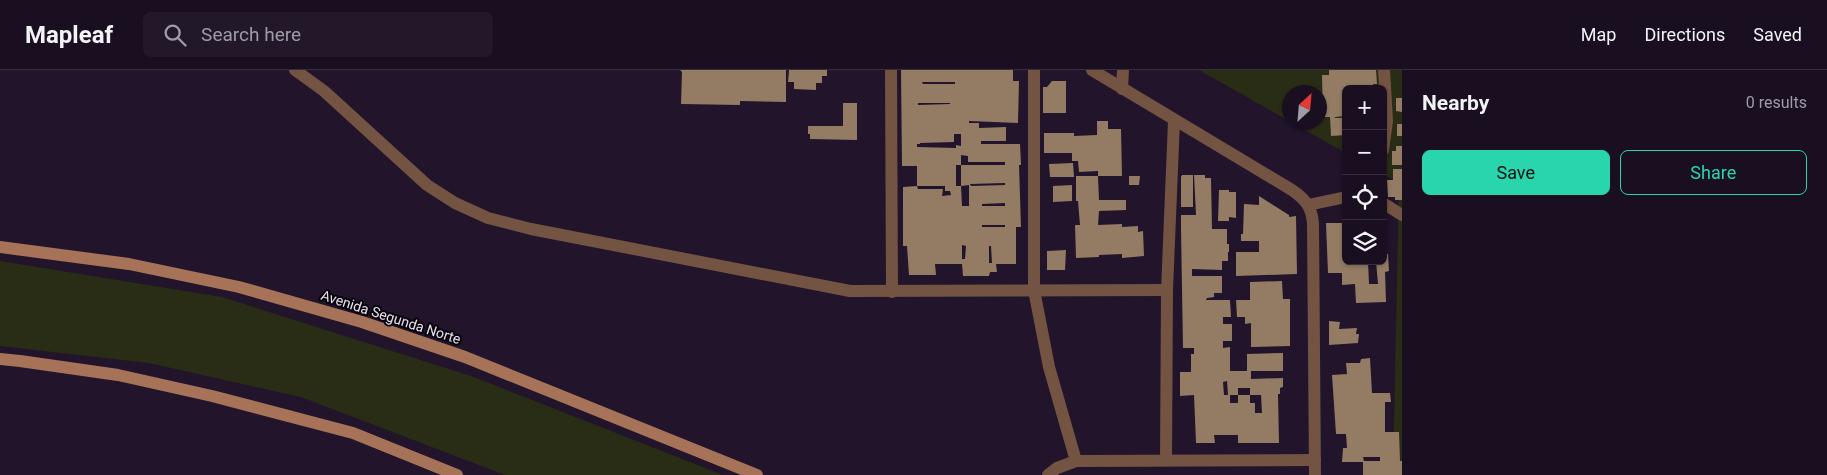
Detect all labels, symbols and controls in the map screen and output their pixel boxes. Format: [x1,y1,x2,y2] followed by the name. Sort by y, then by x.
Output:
[143,12,493,57] search box
[25,21,113,49] text: Mapleaf
[161,21,189,49] icon: search
[201,23,301,46] text: Search here
[1581,24,1616,45] text: Map
[1644,24,1725,45] text: Directions
[1753,24,1802,45] text: Saved
[1282,85,1327,130] north arrow
[1342,85,1387,265] map controls
[1342,85,1387,130] button: +
[1422,91,1489,115] text: Nearby
[1746,93,1807,112] text: 0 results
[1342,130,1387,175] button: −
[1422,150,1610,195] button: Save
[1620,150,1807,195] button: Share
[1342,175,1387,220] button: locate
[1342,220,1387,265] button: layers
[319,287,463,347] street label: Avenida Segunda Norte

